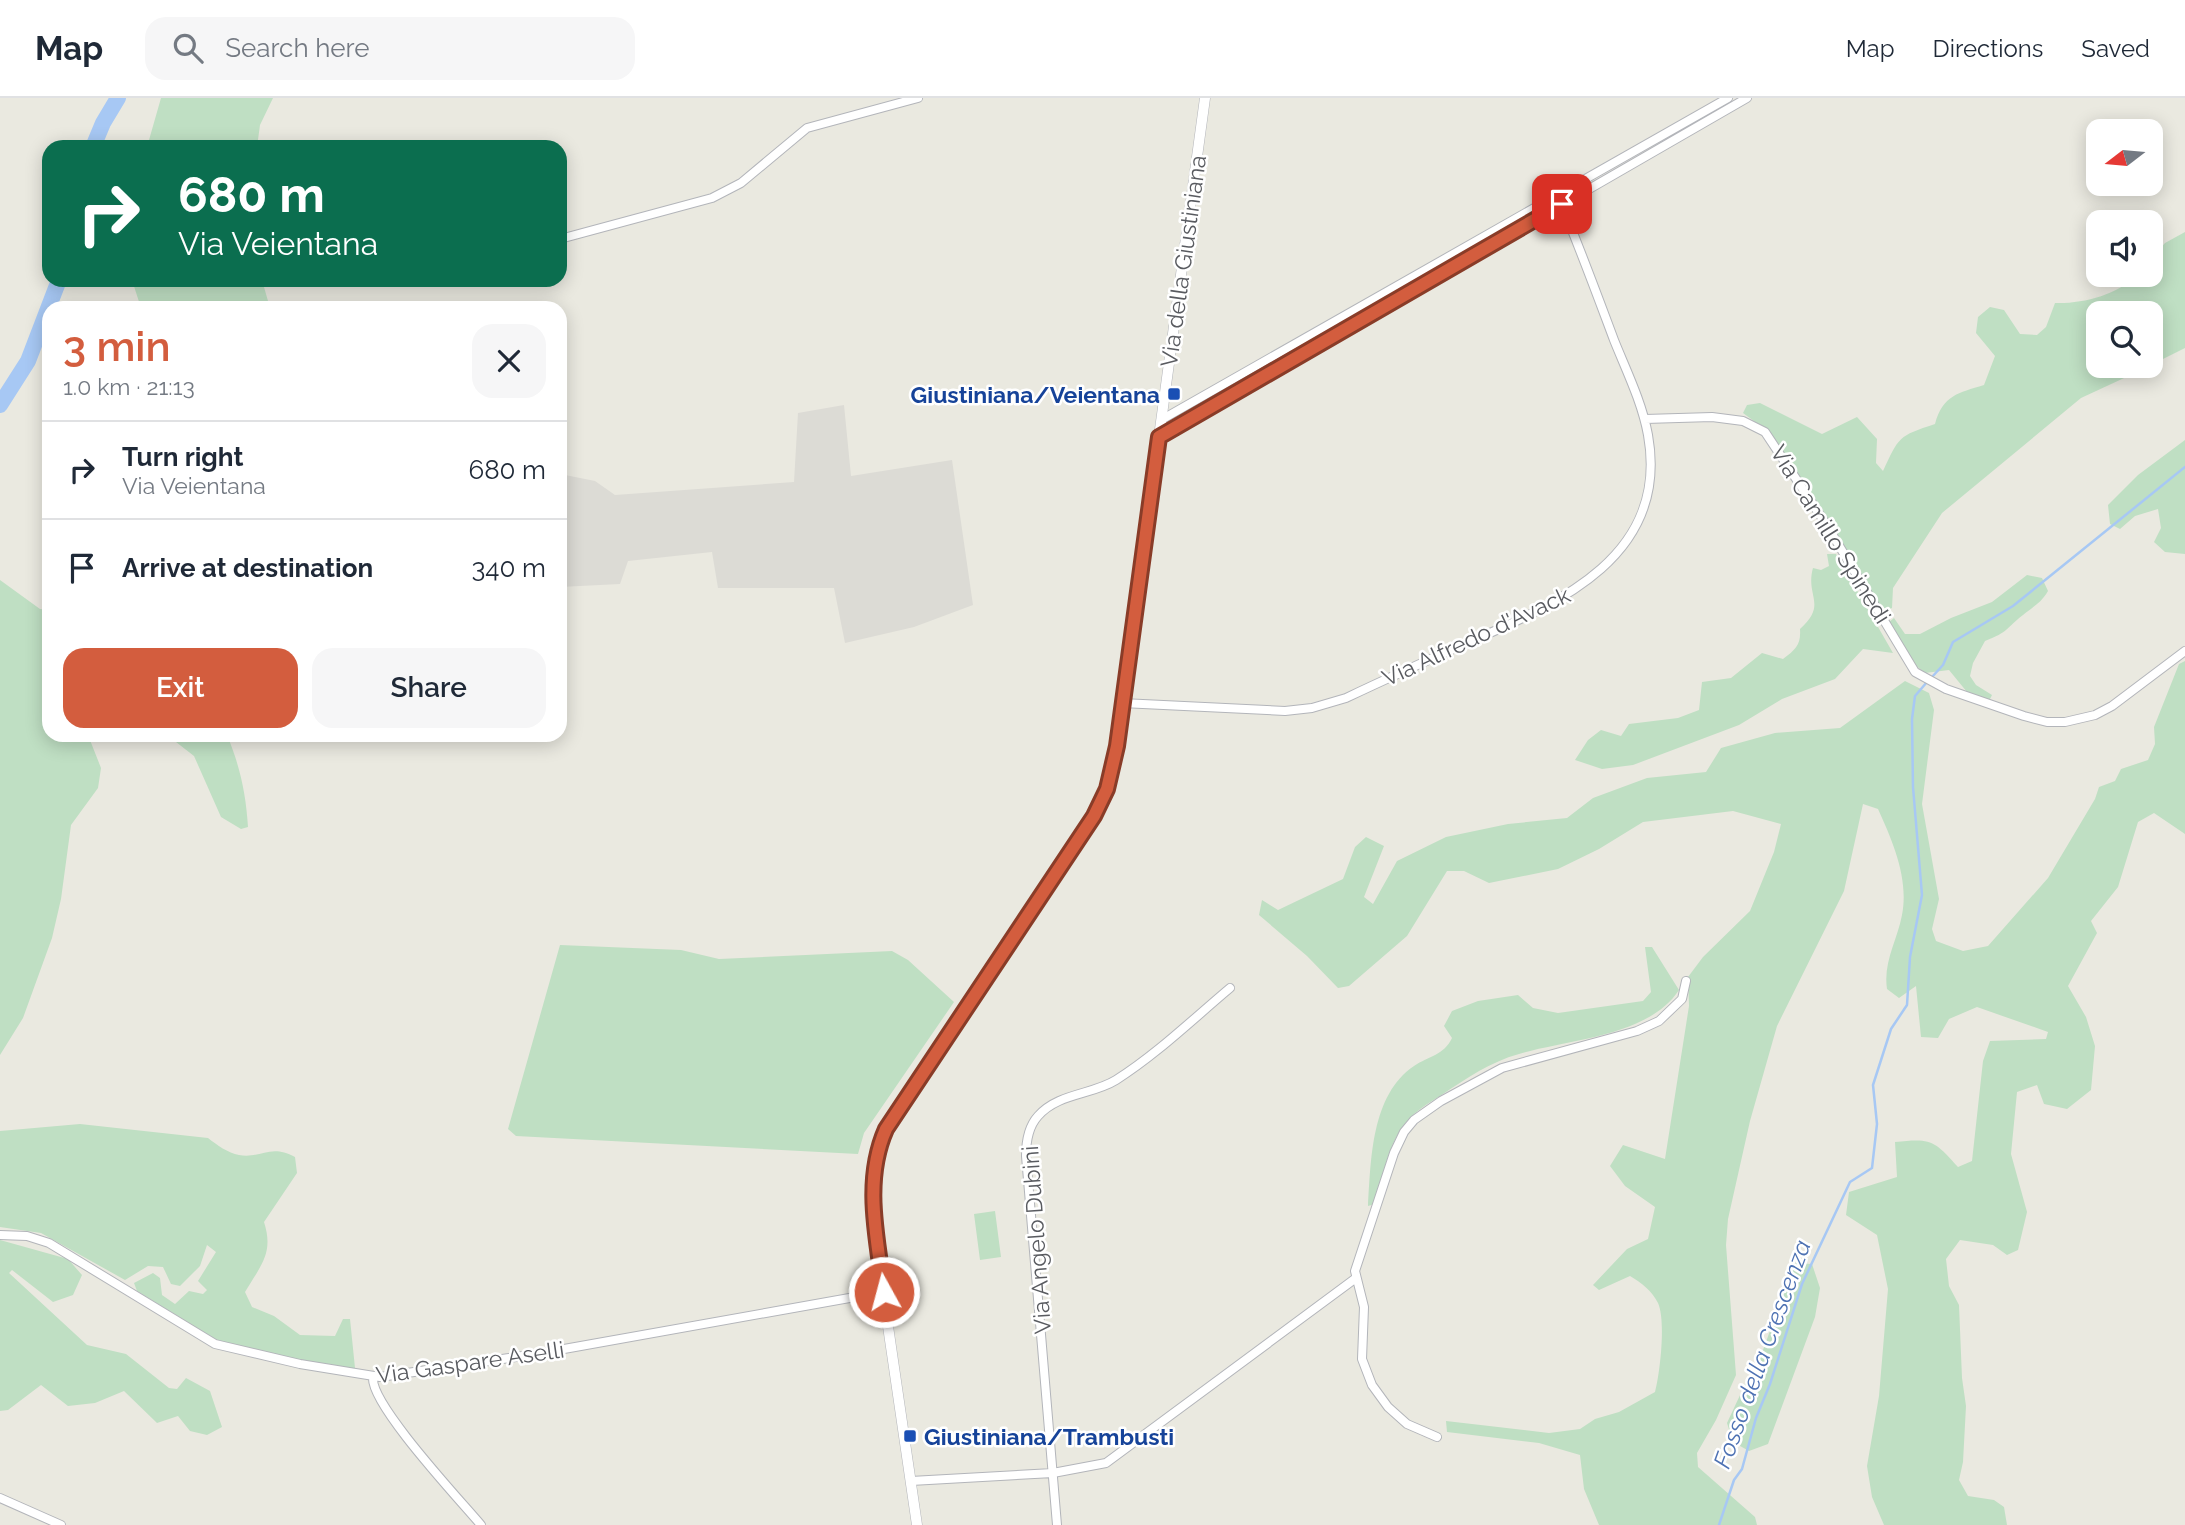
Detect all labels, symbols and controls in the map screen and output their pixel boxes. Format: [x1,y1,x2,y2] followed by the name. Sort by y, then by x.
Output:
[145,17,635,80] search box
[35,29,103,68] text: Map
[169,29,207,67] icon: search
[225,33,370,63] text: Search here
[1846,34,1895,63] text: Map
[1933,34,2043,63] text: Directions
[2081,34,2150,63] text: Saved
[2086,119,2163,196] north arrow
[2086,119,2163,378] map controls
[1155,153,1211,369] street label: Via della Giustiniana
[178,166,325,223] text: 680 m
[63,168,154,259] icon: right
[1532,174,1592,234] pin
[1543,185,1581,223] icon: arrive
[2086,210,2163,287] button: sound
[178,225,378,262] text: Via Veientana
[2086,301,2163,378] button: search
[63,322,171,371] text: 3 min
[472,324,546,398] button: close
[63,373,195,400] text: 1.0 km · 21:13
[911,381,1160,408] place label: Giustiniana/Veientana
[1166,386,1182,402] marker: Giustiniana/Veientana
[1765,440,1897,628] street label: Via Camillo Spinedi
[122,442,243,472] text: Turn right
[63,451,101,489] icon: right
[468,455,546,485] text: 680 m
[122,472,266,499] text: Via Veientana
[63,549,101,587] icon: arrive
[122,553,373,583] text: Arrive at destination
[471,553,546,583] text: 340 m
[1378,581,1574,691] street label: Via Alfredo d'Avack
[63,648,298,728] button: Exit
[312,648,546,728] button: Share
[1016,1145,1056,1335] street label: Via Angelo Dubini
[1707,1236,1817,1472] water label: Fosso della Crescenza
[847,1255,921,1329] position arrow
[374,1335,566,1389] street label: Via Gaspare Aselli
[924,1423,1174,1450] place label: Giustiniana/Trambusti
[902,1428,918,1444] marker: Giustiniana/Trambusti

